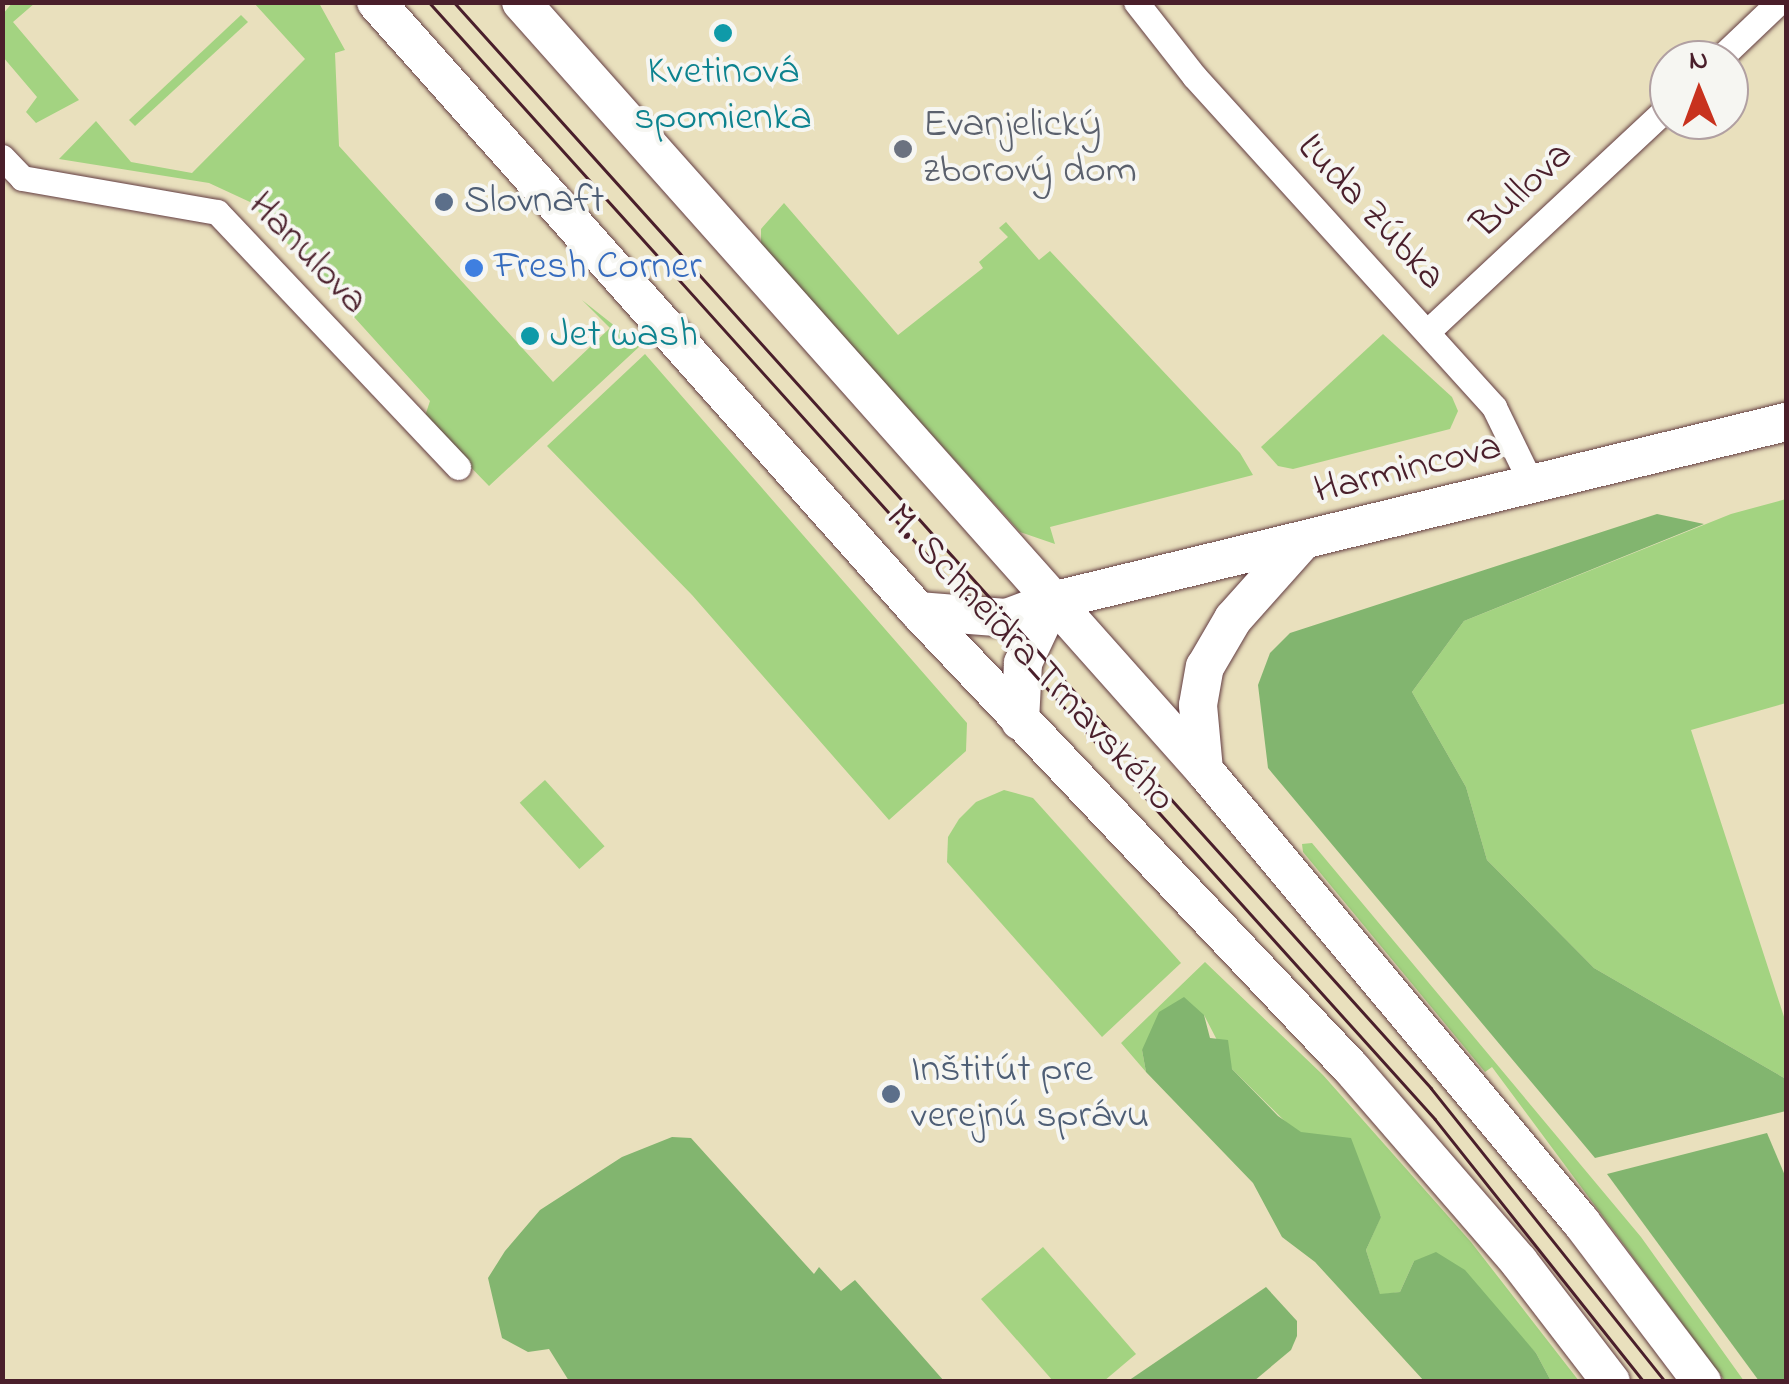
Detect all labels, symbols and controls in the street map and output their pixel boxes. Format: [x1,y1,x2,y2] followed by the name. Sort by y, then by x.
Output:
[712,22,734,44] marker: Kvetinová spomienka
[1649,40,1749,140] north arrow
[1689,41,1708,82] text: N
[634,49,812,143] place label: Kvetinová spomienka
[923,102,1137,196] place label: Evanjelický zborový dom
[1286,125,1454,301] street label: Ľuda Zúbka
[1462,132,1584,250] street label: Bullova
[892,138,914,160] marker: Evanjelický zborový dom
[464,178,604,226] place label: Slovnaft
[237,183,377,325] street label: Hanulova
[433,191,455,213] marker: Slovnaft
[494,244,702,292] place label: Fresh Corner
[463,257,485,279] marker: Fresh Corner
[550,312,698,360] place label: Jet wash
[519,325,541,347] marker: Jet wash
[1310,424,1506,516] street label: Harmincova
[874,495,1184,823] street label: M. Schneidra Trnavského
[911,1047,1149,1141] place label: Inštitút pre verejnú správu
[880,1083,902,1105] marker: Inštitút pre verejnú správu

